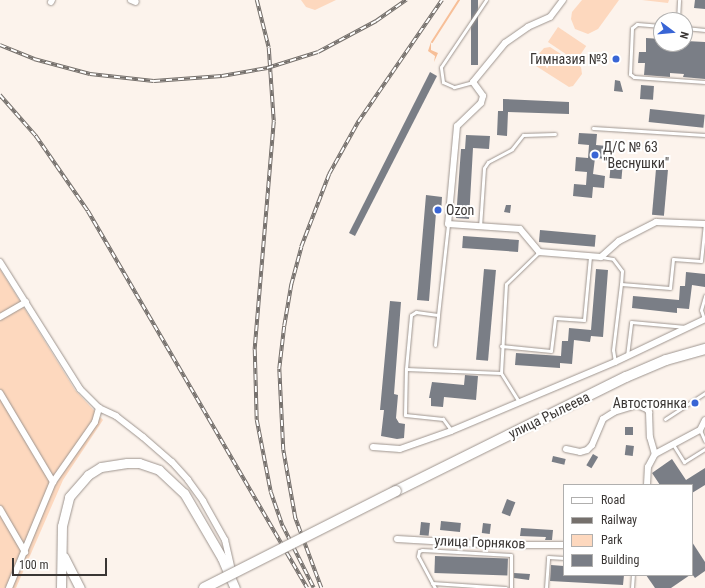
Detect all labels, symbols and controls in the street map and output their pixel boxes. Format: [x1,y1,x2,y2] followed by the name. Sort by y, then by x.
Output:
[653,12,693,52] north arrow
[677,30,691,40] text: N
[530,51,608,67] place label: Гимназия №3
[611,54,621,64] marker: Гимназия №3
[603,139,669,172] place label: Д/С № 63 "Веснушки"
[590,150,600,160] marker: Д/С № 63 "Веснушки"
[446,202,474,218] place label: Ozon
[433,205,443,215] marker: Ozon
[506,388,592,442] street label: улица Рылеева
[613,395,687,411] place label: Автостоянка
[690,398,700,408] marker: Автостоянка
[563,484,693,576] legend
[601,493,625,507] text: Road
[601,513,637,527] text: Railway
[434,532,526,552] street label: улица Горняков
[601,533,622,547] text: Park
[14,550,109,576] scale bar
[601,553,639,567] text: Building
[19,558,49,572] text: 100 m

